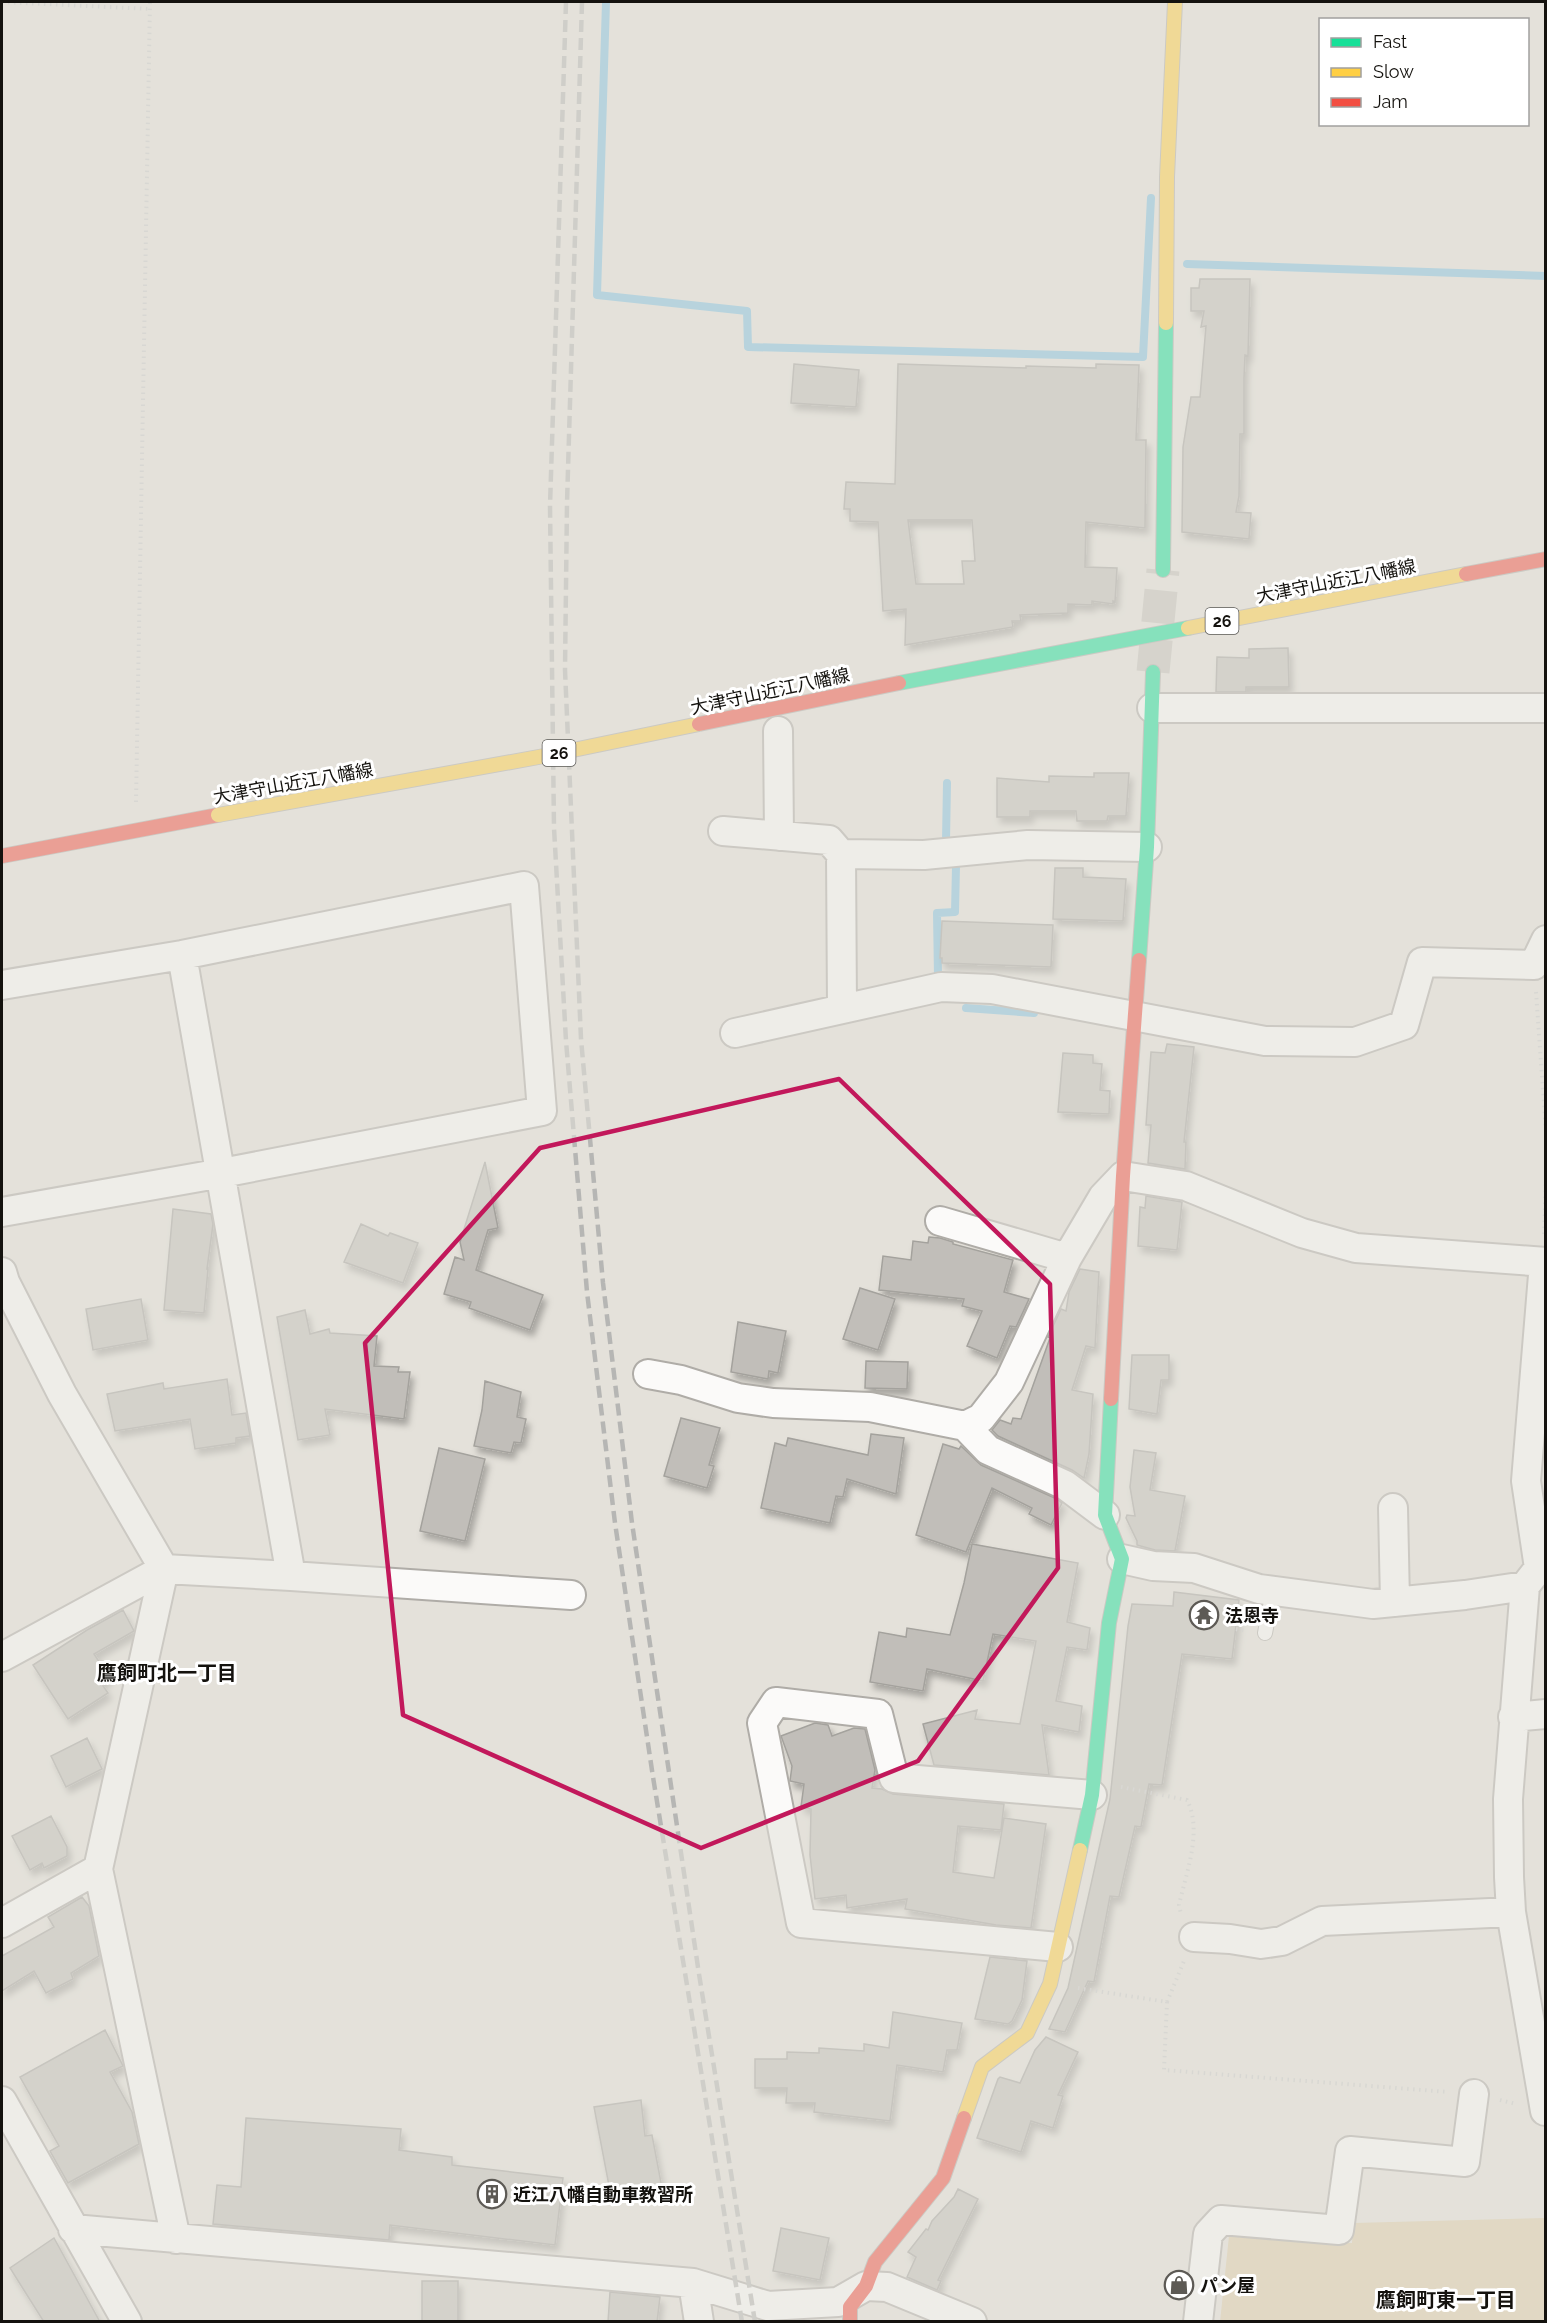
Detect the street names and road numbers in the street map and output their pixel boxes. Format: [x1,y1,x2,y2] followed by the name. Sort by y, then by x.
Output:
[1254,555,1418,607] street label: 大津守山近江八幡線
[1206,608,1238,634] road number: 26
[689,664,851,718] street label: 大津守山近江八幡線
[542,740,576,766] road number: 26
[211,759,375,807] street label: 大津守山近江八幡線

